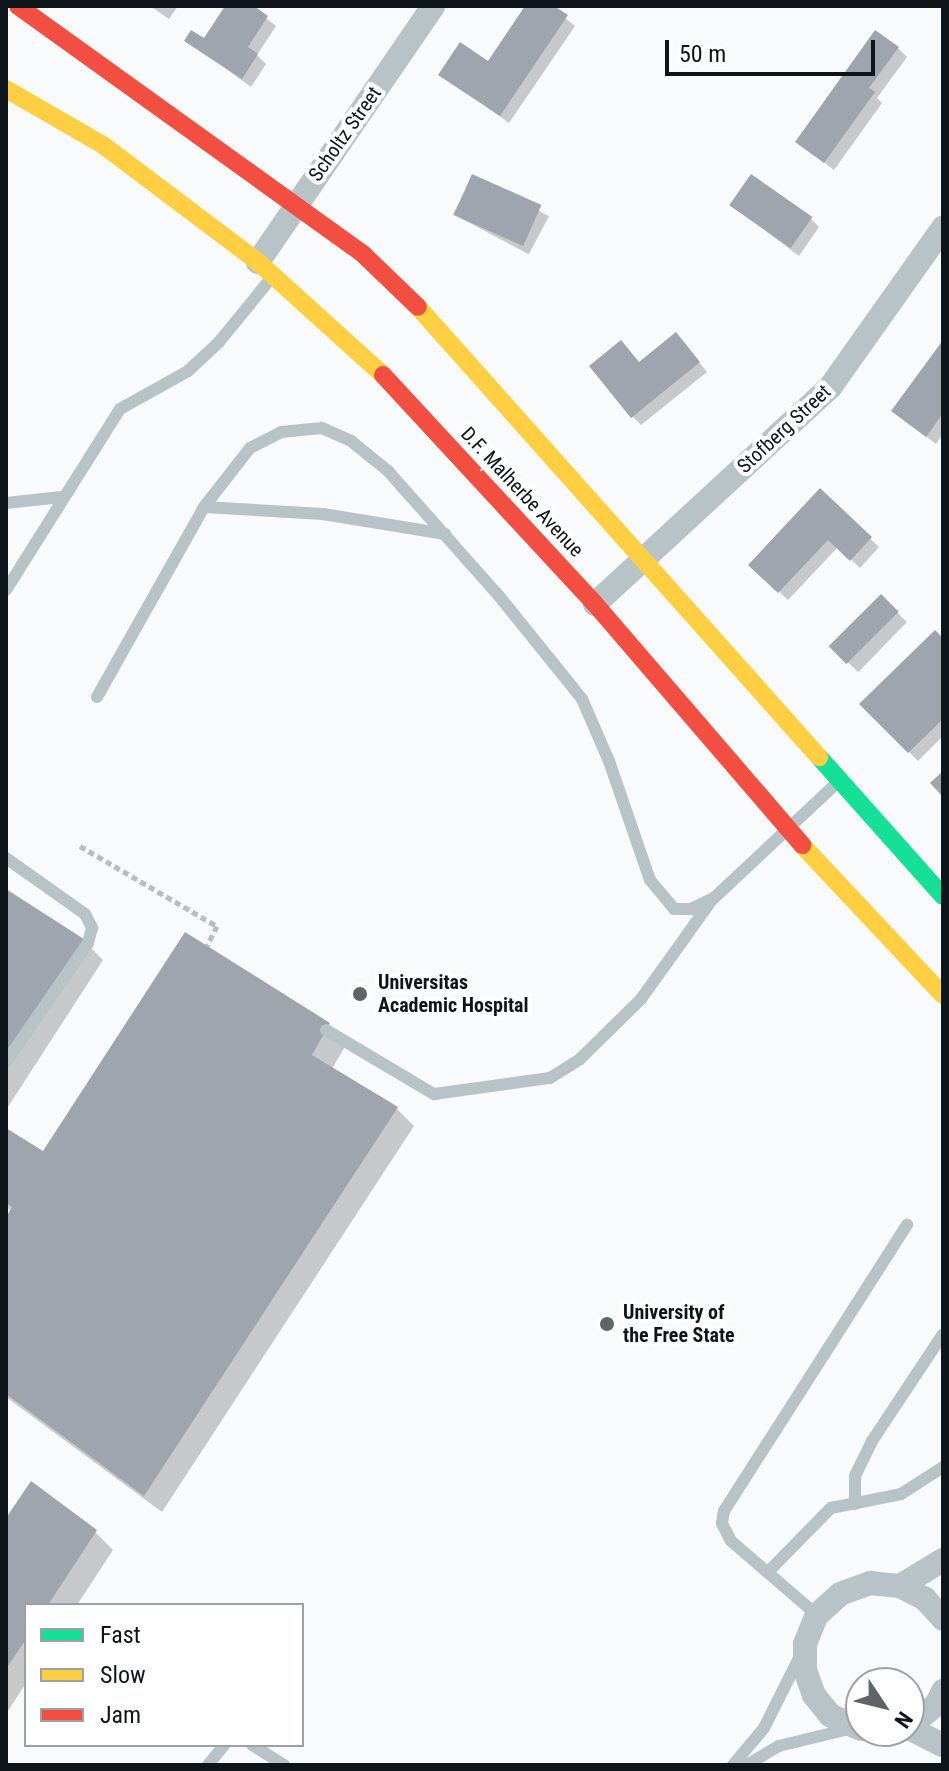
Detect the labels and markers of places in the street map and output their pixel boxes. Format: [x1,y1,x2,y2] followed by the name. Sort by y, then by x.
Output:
[378,970,529,1017] place label: Universitas Academic Hospital
[349,983,371,1005] marker: Universitas Academic Hospital
[623,1300,735,1347] place label: University of the Free State
[598,1315,616,1333] marker: University of the Free State

